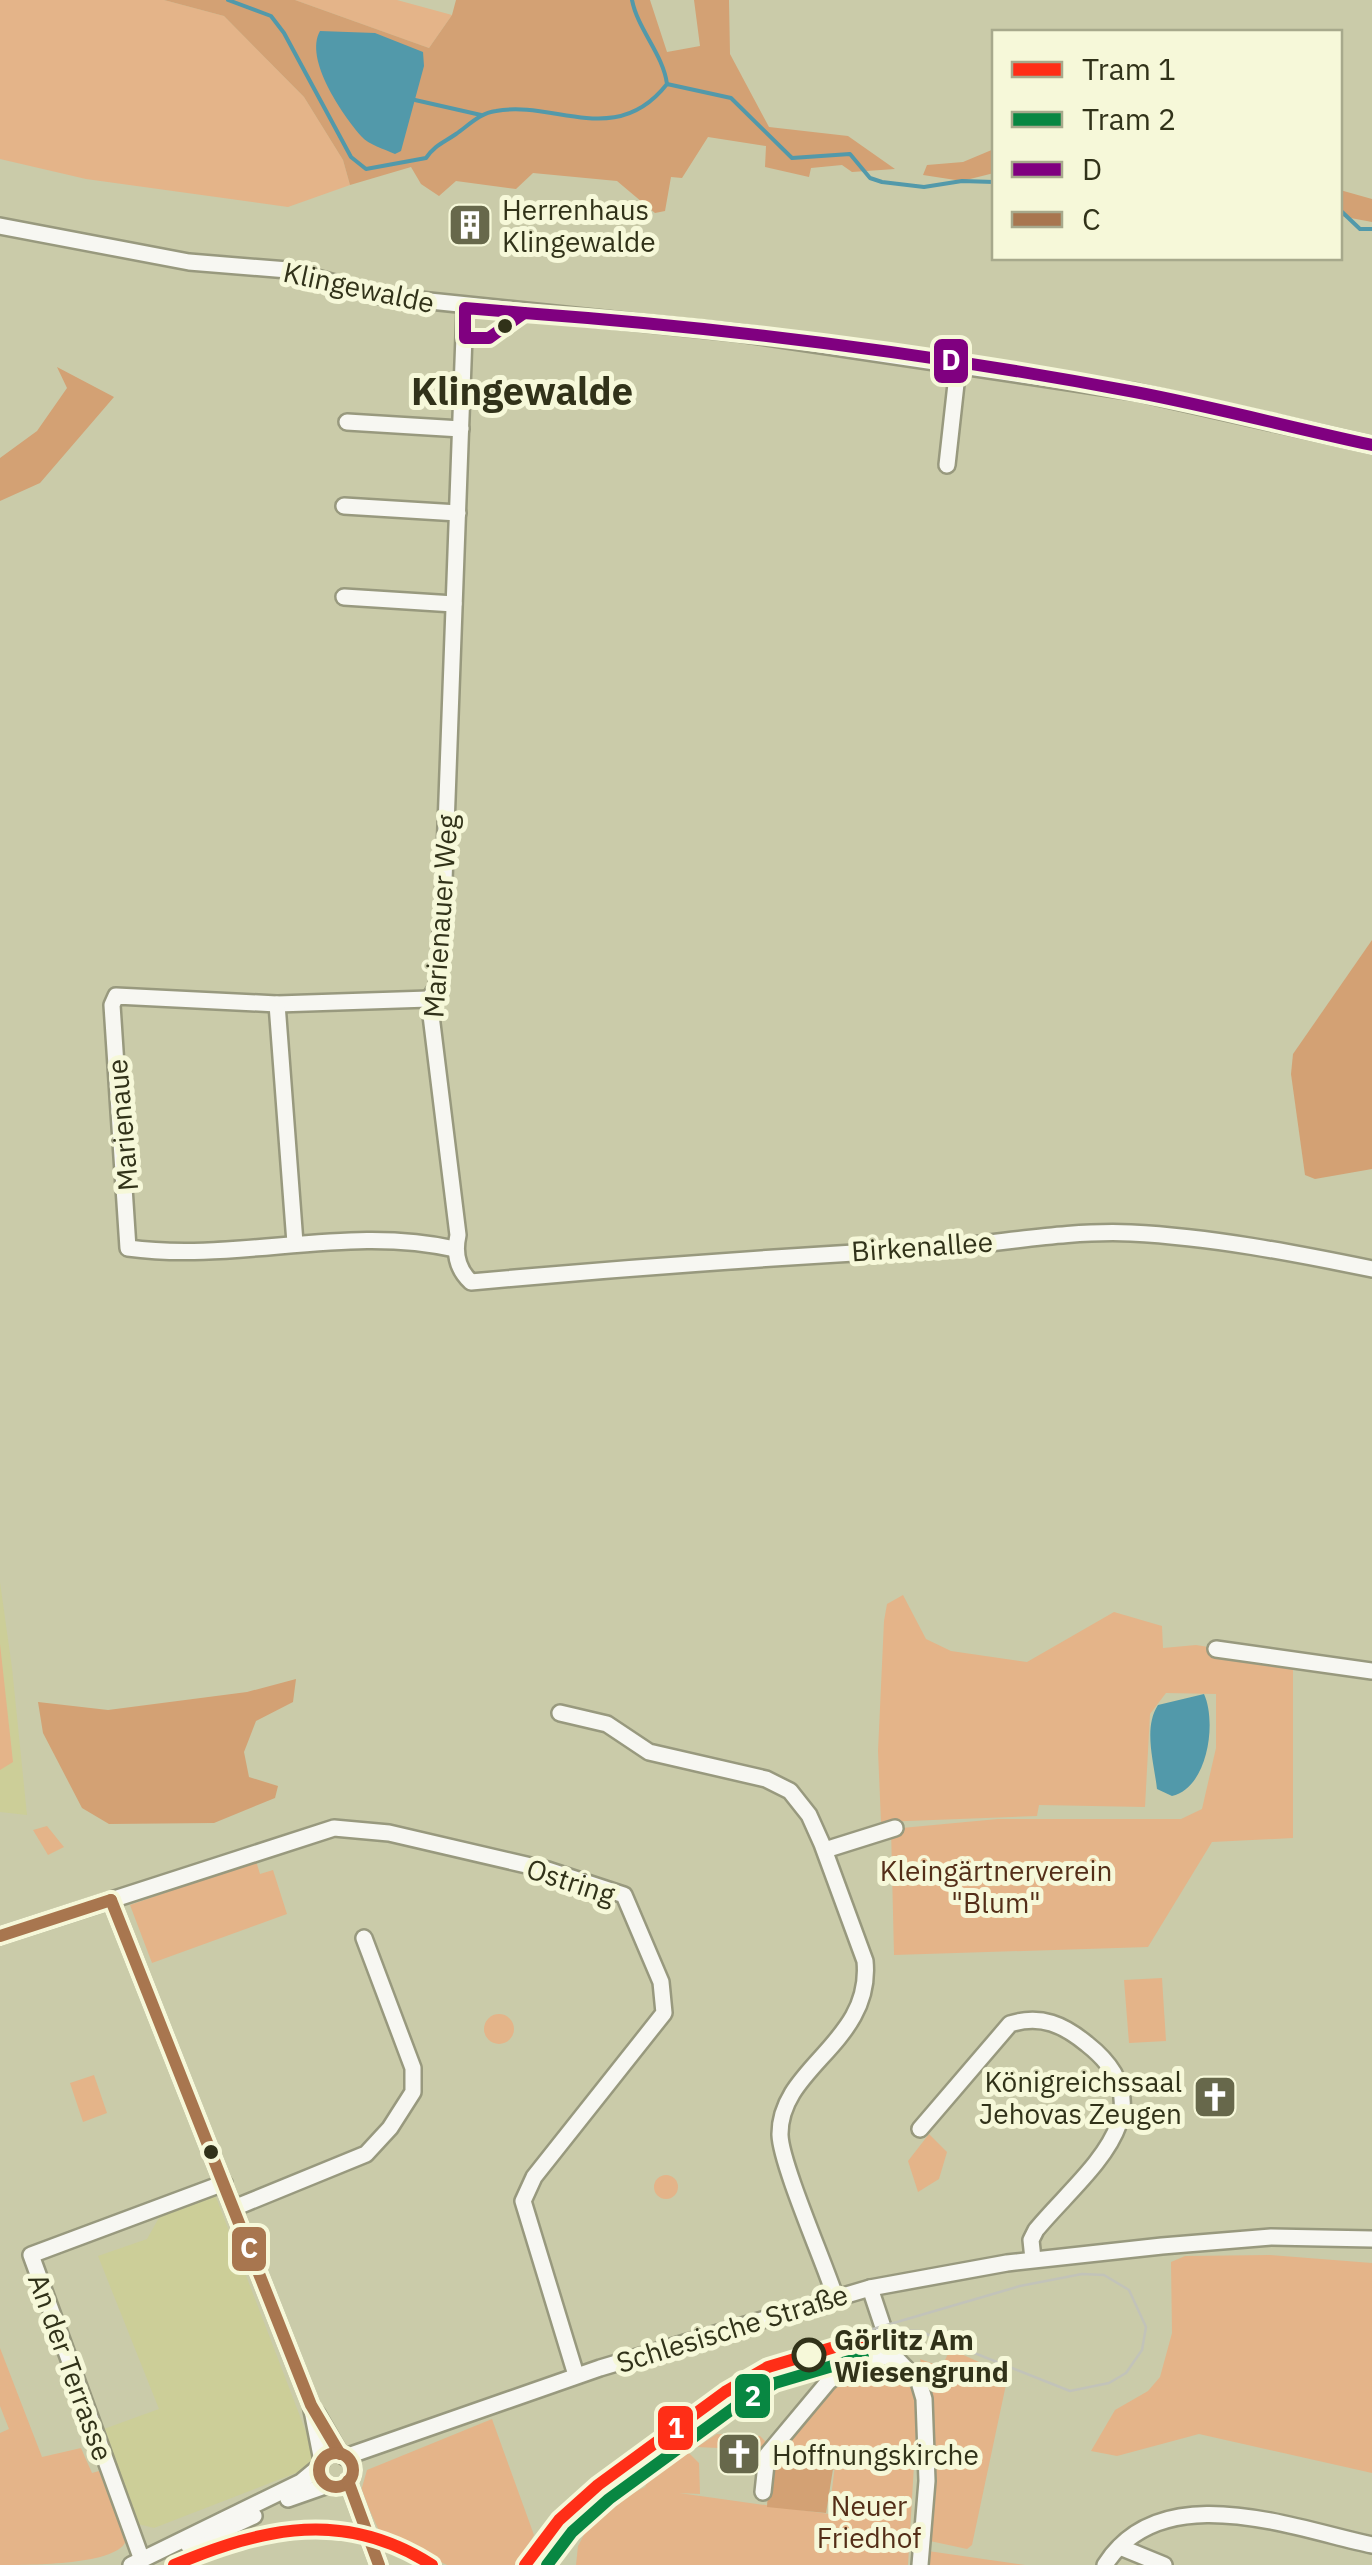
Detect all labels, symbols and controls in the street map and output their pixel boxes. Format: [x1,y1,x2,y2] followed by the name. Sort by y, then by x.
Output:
[992,30,1342,260] legend
[1082,49,1176,88] text: Tram 1
[1082,99,1176,138] text: Tram 2
[1082,149,1102,188] text: D
[502,191,656,260] place label: Herrenhaus Klingewalde
[1082,199,1101,238] text: C
[447,202,493,248] building icon: Herrenhaus Klingewalde
[280,253,438,321] street label: Klingewalde
[495,316,515,336] unlabelled marker
[932,337,970,385] line badge: D
[941,341,961,378] text: D
[411,366,633,415] district label: Klingewalde
[414,813,466,1019] street label: Marienauer Weg
[98,1057,146,1193] street label: Marienaue
[850,1223,994,1269] street label: Birkenallee
[522,1849,620,1913] street label: Ostring
[880,1852,1112,1921] park label: Kleingärtnerverein "Blum"
[979,2063,1182,2132] place label: Königreichssaal Jehovas Zeugen
[1192,2074,1238,2120] church icon: Königreichssaal Jehovas Zeugen
[201,2142,221,2162] unlabelled marker
[230,2225,268,2273] line badge: C
[240,2229,258,2266] text: C
[20,2268,122,2466] street label: An der Terrasse
[612,2275,852,2381] street label: Schlesische Straße
[834,2321,1009,2390] place label: Görlitz Am Wiesengrund
[793,2339,825,2371] marker: Görlitz Am Wiesengrund
[733,2372,772,2420] line badge: 2
[745,2377,761,2414] text: 2
[656,2404,695,2452] line badge: 1
[668,2409,685,2446] text: 1
[716,2431,762,2477] church icon: Hoffnungskirche
[772,2436,979,2473] place label: Hoffnungskirche
[817,2487,921,2556] park label: Neuer Friedhof

